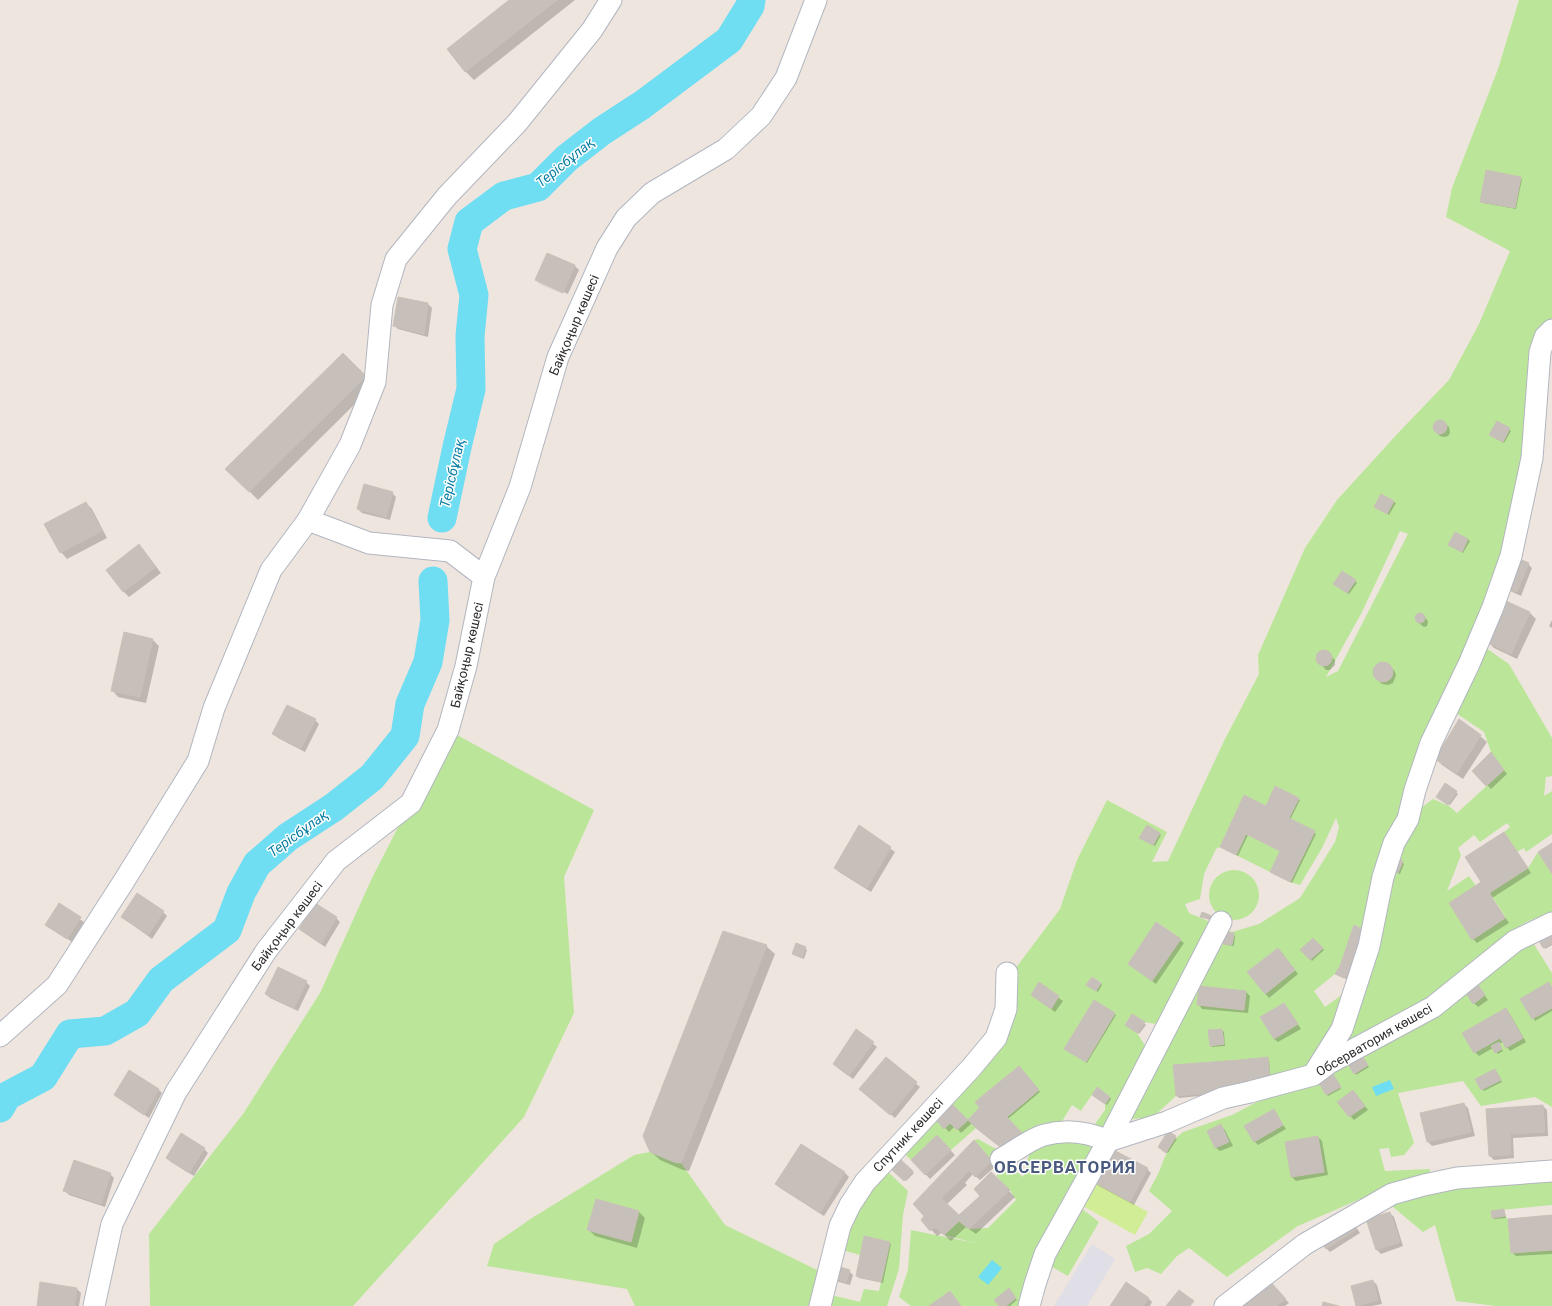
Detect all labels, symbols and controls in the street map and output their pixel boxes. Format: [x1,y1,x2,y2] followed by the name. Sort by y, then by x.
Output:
[533,134,597,190] water label: Терісбұлақ
[546,272,602,378] street label: Байқоңыр көшесі
[436,437,468,509] water label: Терісбұлақ
[448,601,486,709] street label: Байқоңыр көшесі
[265,806,331,860] water label: Терісбұлақ
[248,878,326,974] street label: Байқоңыр көшесі
[1313,1001,1435,1079] street label: Обсерватория көшесі
[870,1095,946,1175] street label: Спутник көшесі
[994,1157,1136,1177] district label: ОБСЕРВАТОРИЯ

